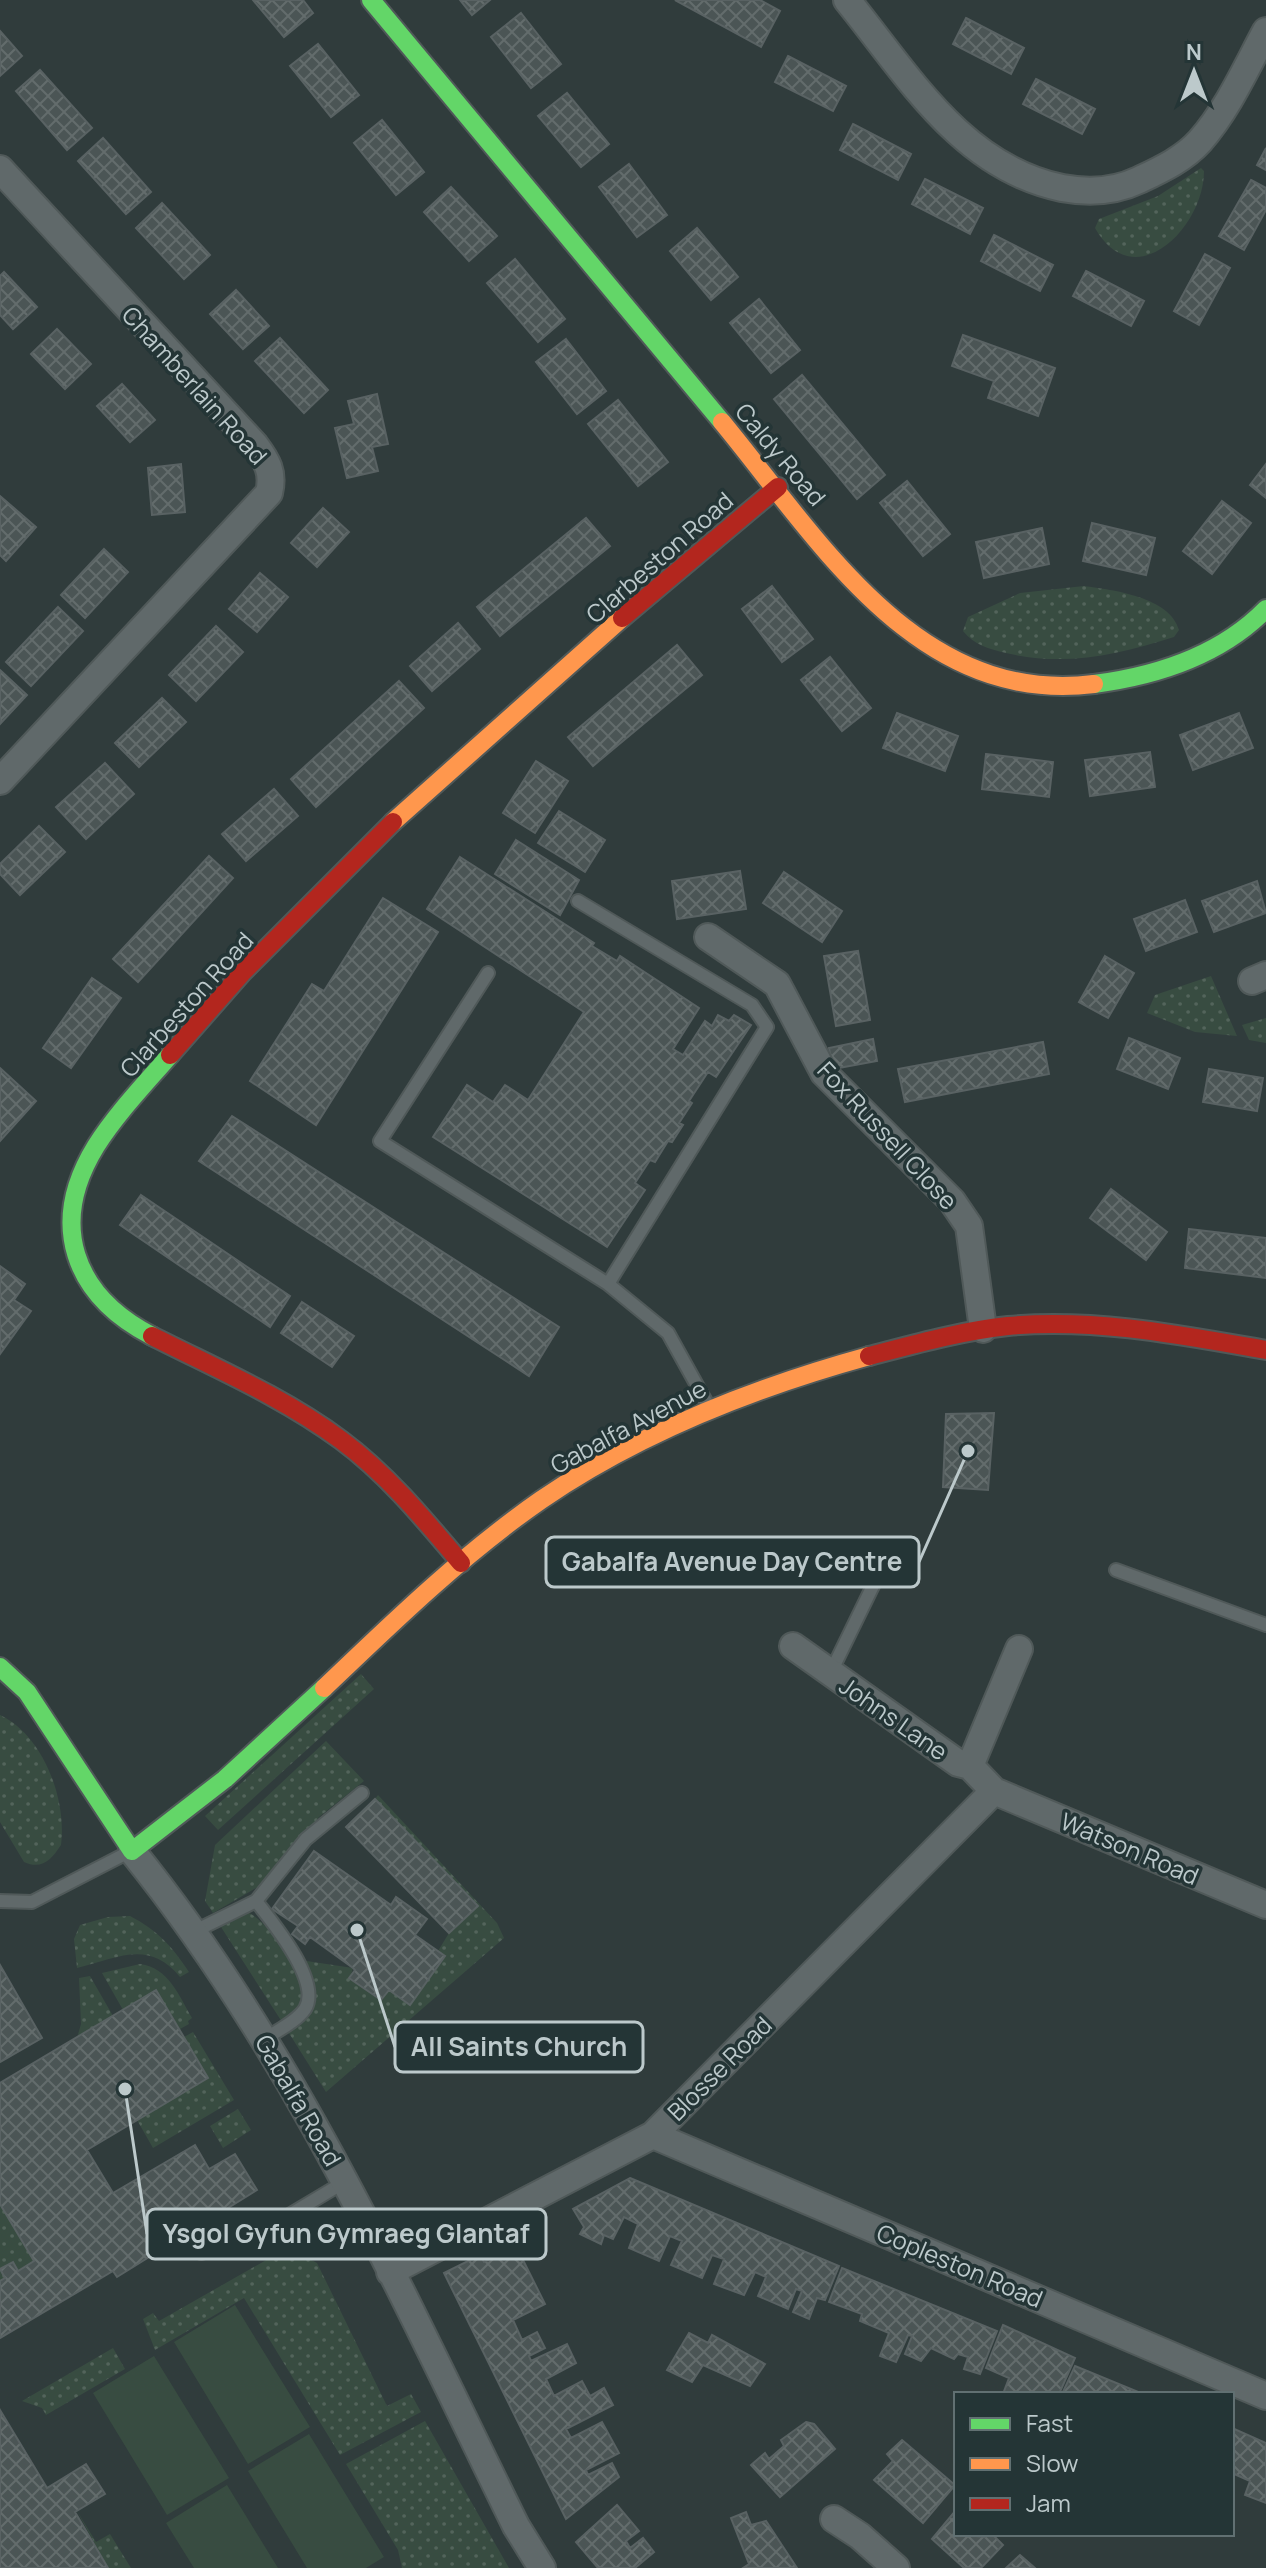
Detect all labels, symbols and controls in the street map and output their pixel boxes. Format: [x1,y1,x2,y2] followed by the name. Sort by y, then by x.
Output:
[1154,32,1234,112] north arrow
[1186,37,1202,67] text: N
[115,299,275,471] street label: Chamberlain Road
[728,396,834,512] street label: Caldy Road
[578,484,740,630] street label: Clarbeston Road
[112,924,260,1084] street label: Clarbeston Road
[811,1054,965,1216] street label: Fox Russell Close
[544,1371,712,1481] street label: Gabalfa Avenue
[546,1537,919,1587] callout: Gabalfa Avenue Day Centre
[562,1543,902,1579] text: Gabalfa Avenue Day Centre
[833,1669,955,1767] street label: Johns Lane
[1056,1804,1204,1892] street label: Watson Road
[659,2008,779,2128] street label: Blosse Road
[395,2022,643,2072] callout: All Saints Church
[248,2028,350,2172] street label: Gabalfa Road
[411,2028,627,2064] text: All Saints Church
[147,2209,546,2259] callout: Ysgol Gyfun Gymraeg Glantaf
[162,2215,530,2251] text: Ysgol Gyfun Gymraeg Glantaf
[872,2215,1048,2315] street label: Copleston Road
[954,2392,1234,2536] legend
[1026,2406,1073,2439] text: Fast
[1026,2446,1079,2479] text: Slow
[1026,2486,1071,2519] text: Jam

